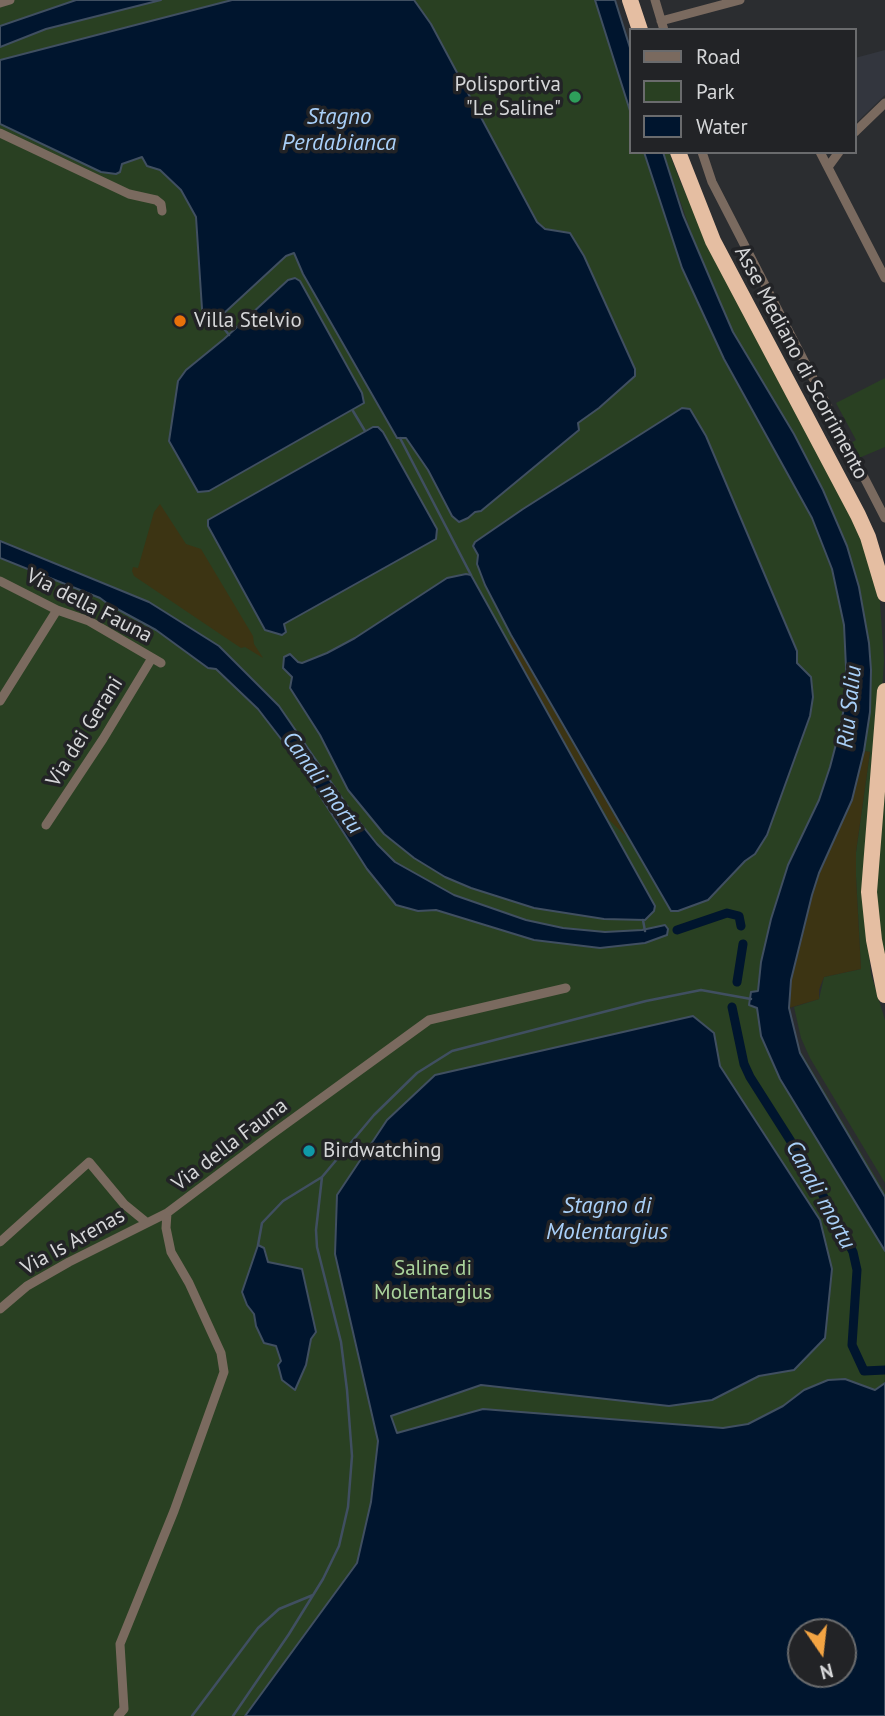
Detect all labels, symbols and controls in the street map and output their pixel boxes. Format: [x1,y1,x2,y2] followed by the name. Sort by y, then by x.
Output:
[630,28,857,154] legend
[696,43,740,70] text: Road
[454,72,561,122] place label: Polisportiva "Le Saline"
[696,78,735,105] text: Park
[567,89,583,105] marker: Polisportiva "Le Saline"
[282,103,396,157] water label: Stagno Perdabianca
[696,113,748,140] text: Water
[729,242,873,484] street label: Asse Mediano di Scorrimento
[194,308,302,334] place label: Villa Stelvio
[172,313,188,329] marker: Villa Stelvio
[22,563,156,649] street label: Via della Fauna
[832,664,868,750] water label: Riu Saliu
[41,672,129,792] street label: Via dei Gerani
[276,726,368,840] water label: Canali mortu
[167,1093,293,1197] street label: Via della Fauna
[779,1136,861,1254] water label: Canali mortu
[323,1138,441,1164] place label: Birdwatching
[301,1143,317,1159] marker: Birdwatching
[546,1192,668,1246] water label: Stagno di Molentargius
[17,1203,129,1281] street label: Via Is Arenas
[374,1256,492,1306] park label: Saline di Molentargius
[787,1618,857,1688] north arrow
[818,1658,836,1685] text: N

